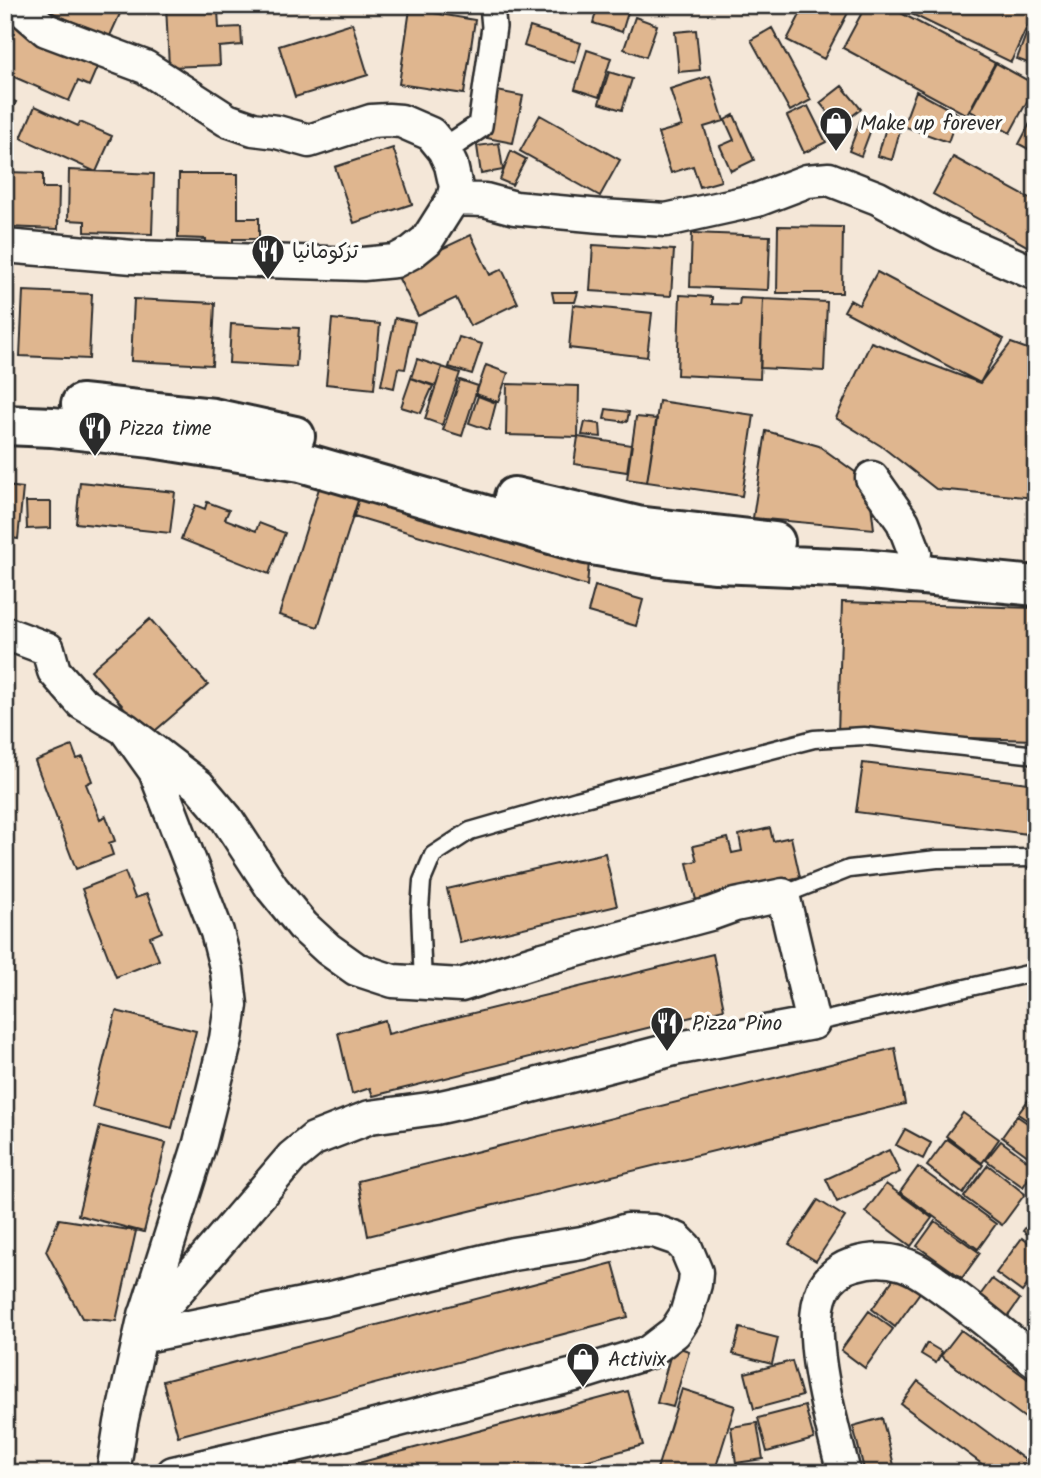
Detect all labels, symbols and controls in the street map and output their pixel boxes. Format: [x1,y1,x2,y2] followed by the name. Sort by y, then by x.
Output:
[817,104,855,153] shop icon: Make up forever
[860,108,1003,141] place label: Make up forever
[249,232,287,281] restaurant icon: تركومانيا
[292,236,359,269] place label: تركومانيا
[76,409,114,458] restaurant icon: Pizza time
[119,413,212,446] place label: Pizza time
[648,1004,686,1053] restaurant icon: Pizza Pino
[692,1008,782,1041] place label: Pizza Pino
[564,1340,602,1389] shop icon: Activix
[608,1344,667,1377] place label: Activix

